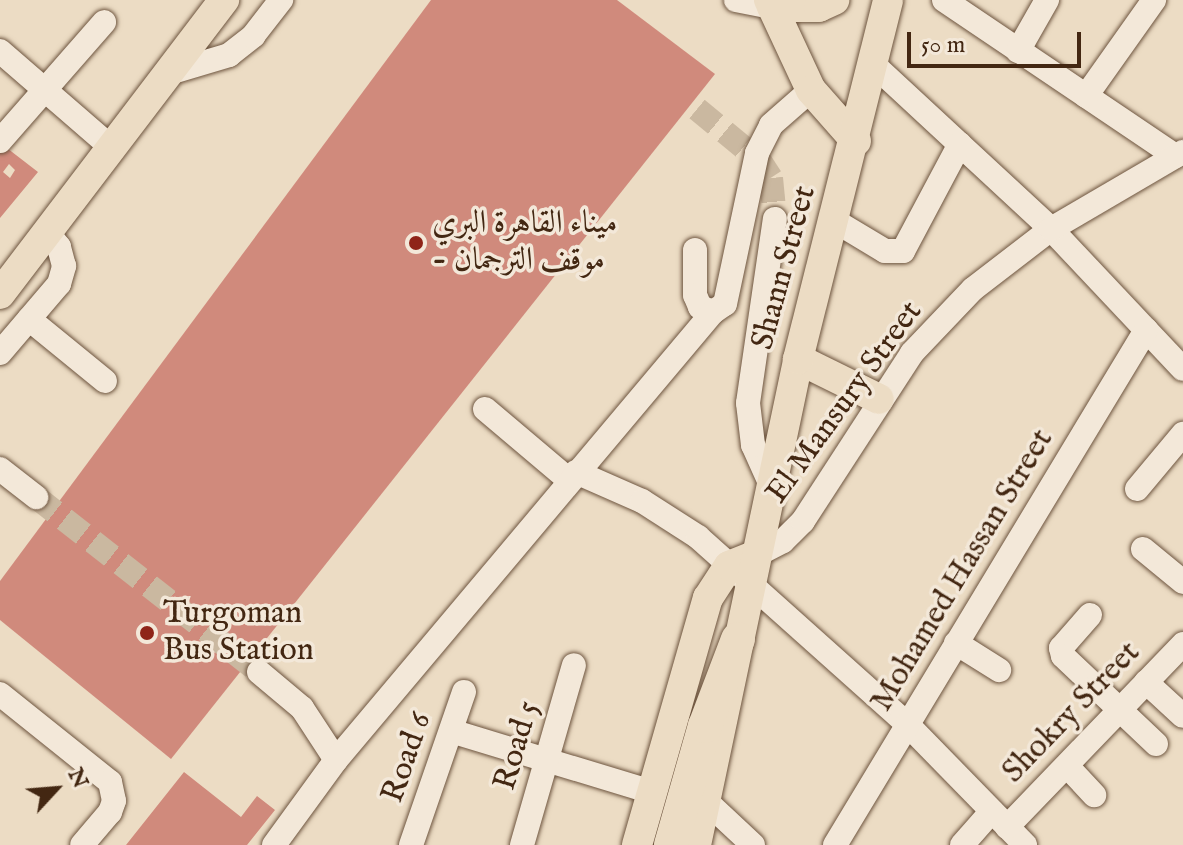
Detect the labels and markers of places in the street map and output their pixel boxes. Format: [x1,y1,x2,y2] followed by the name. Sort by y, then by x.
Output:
[432,206,617,281] place label: ميناء القاهرة البري - موقف الترجمان
[407,234,425,252] marker: ميناء القاهرة البري - موقف الترجمان
[163,596,314,671] place label: Turgoman Bus Station
[138,624,156,642] marker: Turgoman Bus Station

